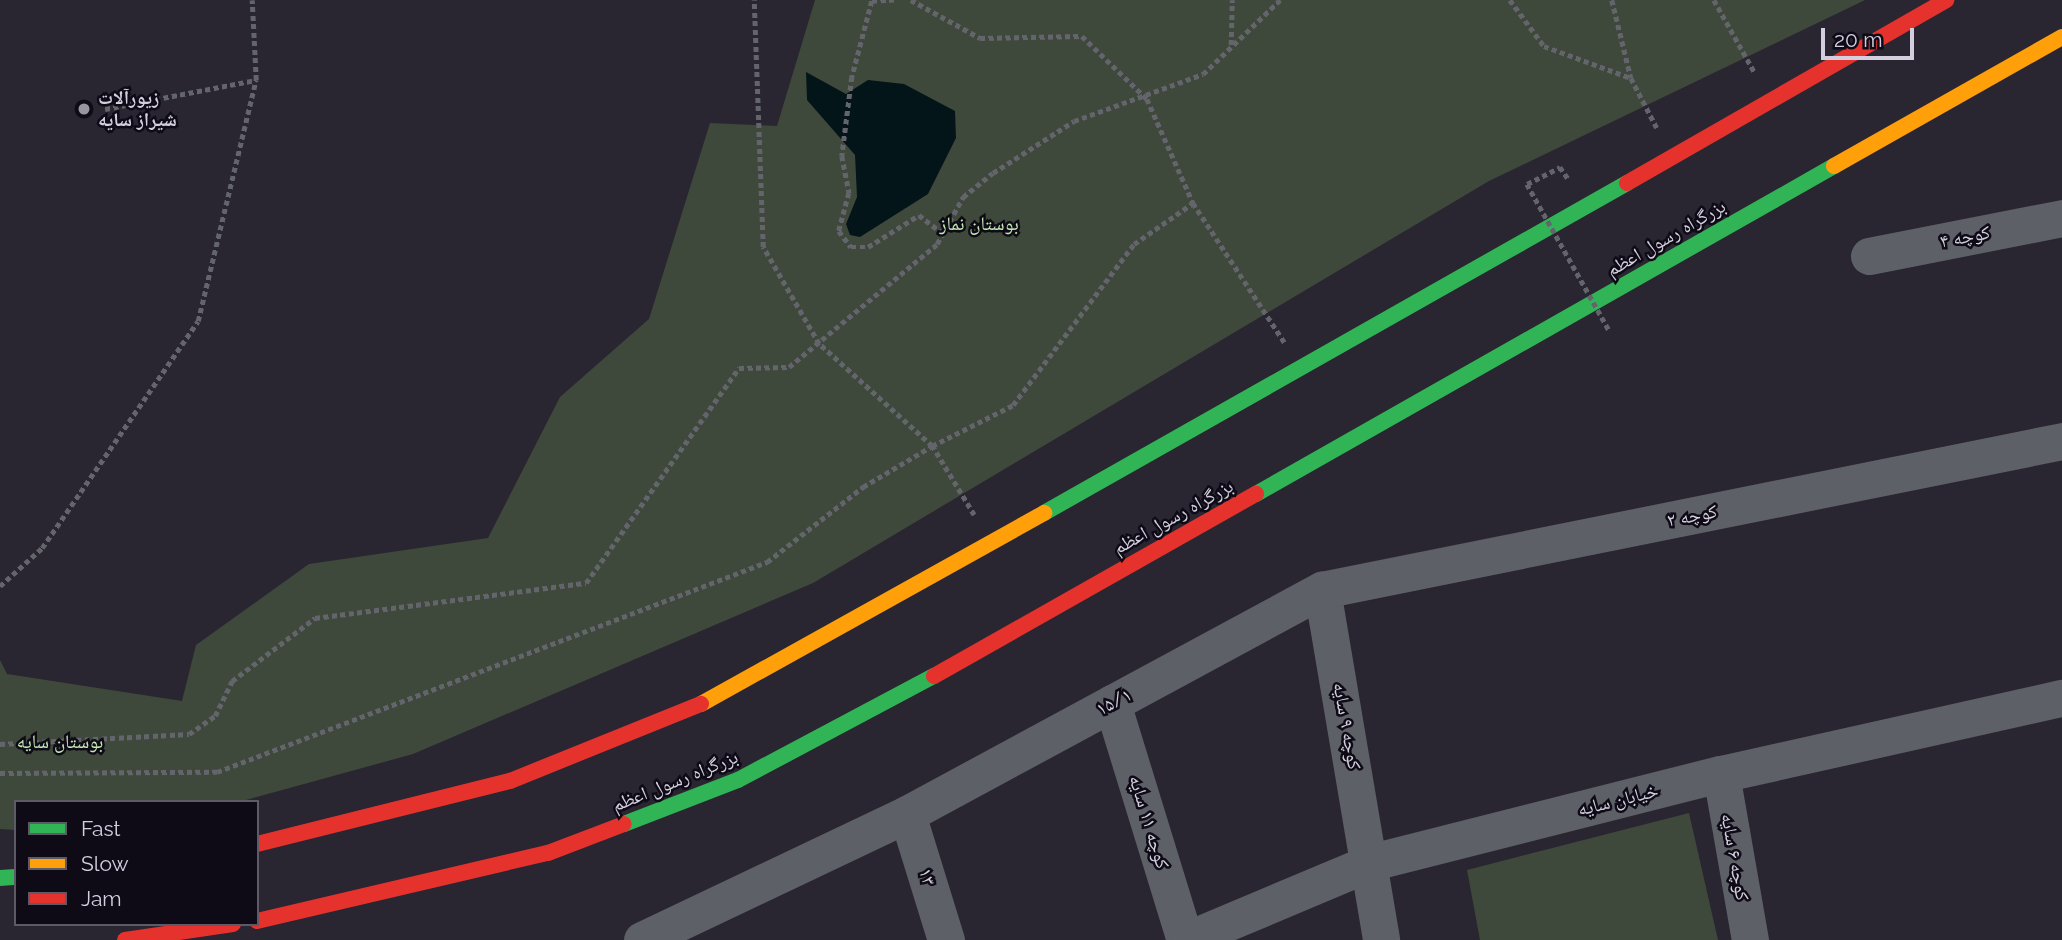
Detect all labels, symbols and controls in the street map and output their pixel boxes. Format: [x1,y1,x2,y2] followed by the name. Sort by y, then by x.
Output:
[1824,14,1917,58] scale bar
[1834,27,1882,52] text: 20 m
[98,87,177,131] place label: زیورآلات شیراز سایه
[76,101,92,117] marker: زیورآلات شیراز سایه
[1602,195,1730,281] street label: بزرگراه رسول اعظم
[939,213,1019,235] park label: بوستان نماز
[1938,221,1992,253] street label: کوچه ۴
[1109,475,1237,559] street label: بزرگراه رسول اعظم
[1665,500,1719,532] street label: کوچه ۲
[1328,681,1366,771] street label: کوچه ۹ سایه
[1092,683,1136,721] street label: ۱۵/۱
[17,731,103,753] park label: بوستان سایه
[609,745,741,817] street label: بزرگراه رسول اعظم
[1124,772,1174,872] street label: کوچه ۱۱ سایه
[1575,779,1661,821] street label: خیابان سایه
[14,800,259,926] legend
[1716,812,1754,902] street label: کوچه ۶ سایه
[81,816,121,841] text: Fast
[81,851,129,876] text: Slow
[914,866,940,888] street label: ۱۳
[81,886,122,911] text: Jam

